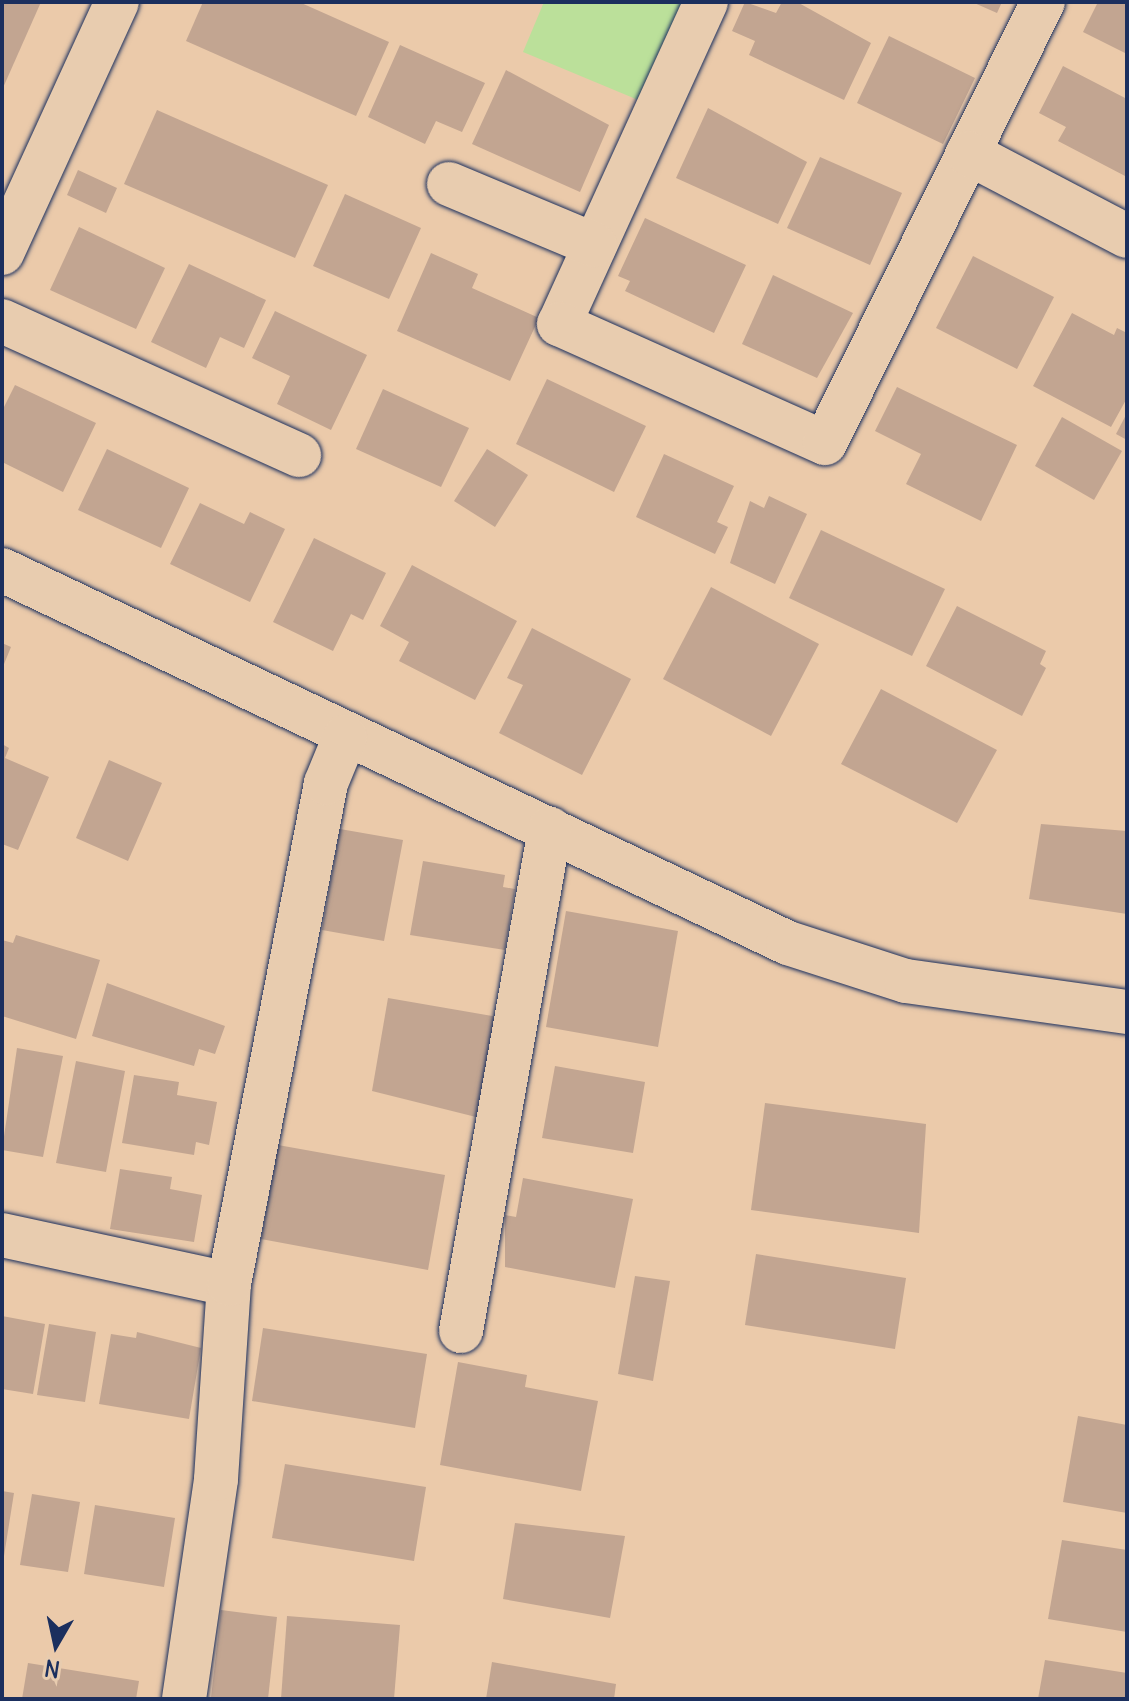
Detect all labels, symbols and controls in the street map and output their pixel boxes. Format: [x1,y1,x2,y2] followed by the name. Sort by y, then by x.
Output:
[16,1605,96,1685] north arrow
[43,1654,62,1684] text: N

